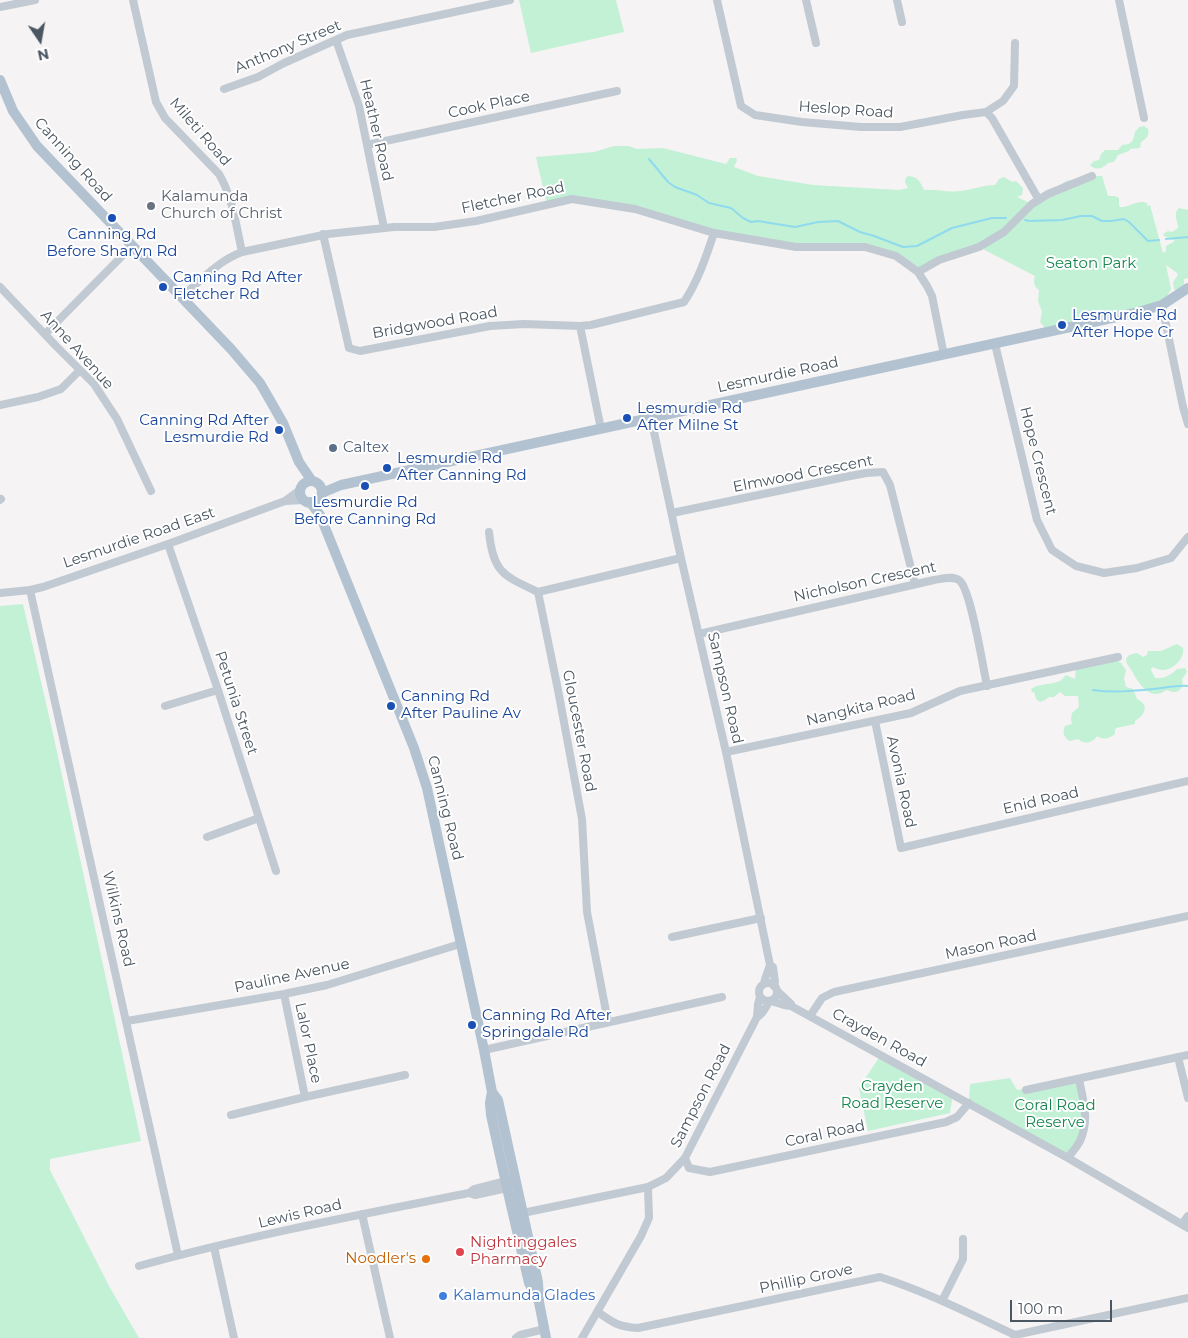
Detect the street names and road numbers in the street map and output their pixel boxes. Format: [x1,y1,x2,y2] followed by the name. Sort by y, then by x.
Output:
[232,16,344,78] street label: Anthony Street
[355,77,397,183] street label: Heather Road
[447,88,531,122] street label: Cook Place
[165,94,235,170] street label: Mileti Road
[798,98,894,122] street label: Heslop Road
[30,114,116,206] street label: Canning Road
[460,178,566,218] street label: Fletcher Road
[371,303,499,343] street label: Bridgwood Road
[37,307,117,393] street label: Anne Avenue
[716,353,840,397] street label: Lesmurdie Road
[1016,405,1060,517] street label: Hope Crescent
[732,452,874,496] street label: Elmwood Crescent
[61,504,217,572] street label: Lesmurdie Road East
[792,558,938,606] street label: Nicholson Crescent
[703,630,747,746] street label: Sampson Road
[211,649,261,757] street label: Petunia Street
[558,669,600,793] street label: Gloucester Road
[804,686,918,730] street label: Nangkita Road
[882,734,920,830] street label: Avonia Road
[423,754,467,862] street label: Canning Road
[1001,784,1081,818] street label: Enid Road
[98,869,138,969] street label: Wilkins Road
[944,927,1038,963] street label: Mason Road
[233,955,351,997] street label: Pauline Avenue
[291,1001,325,1085] street label: Lalor Place
[829,1005,929,1071] street label: Crayden Road
[667,1041,735,1151] street label: Sampson Road
[783,1117,867,1151] street label: Coral Road
[256,1196,344,1232] street label: Lewis Road
[758,1260,854,1298] street label: Phillip Grove

